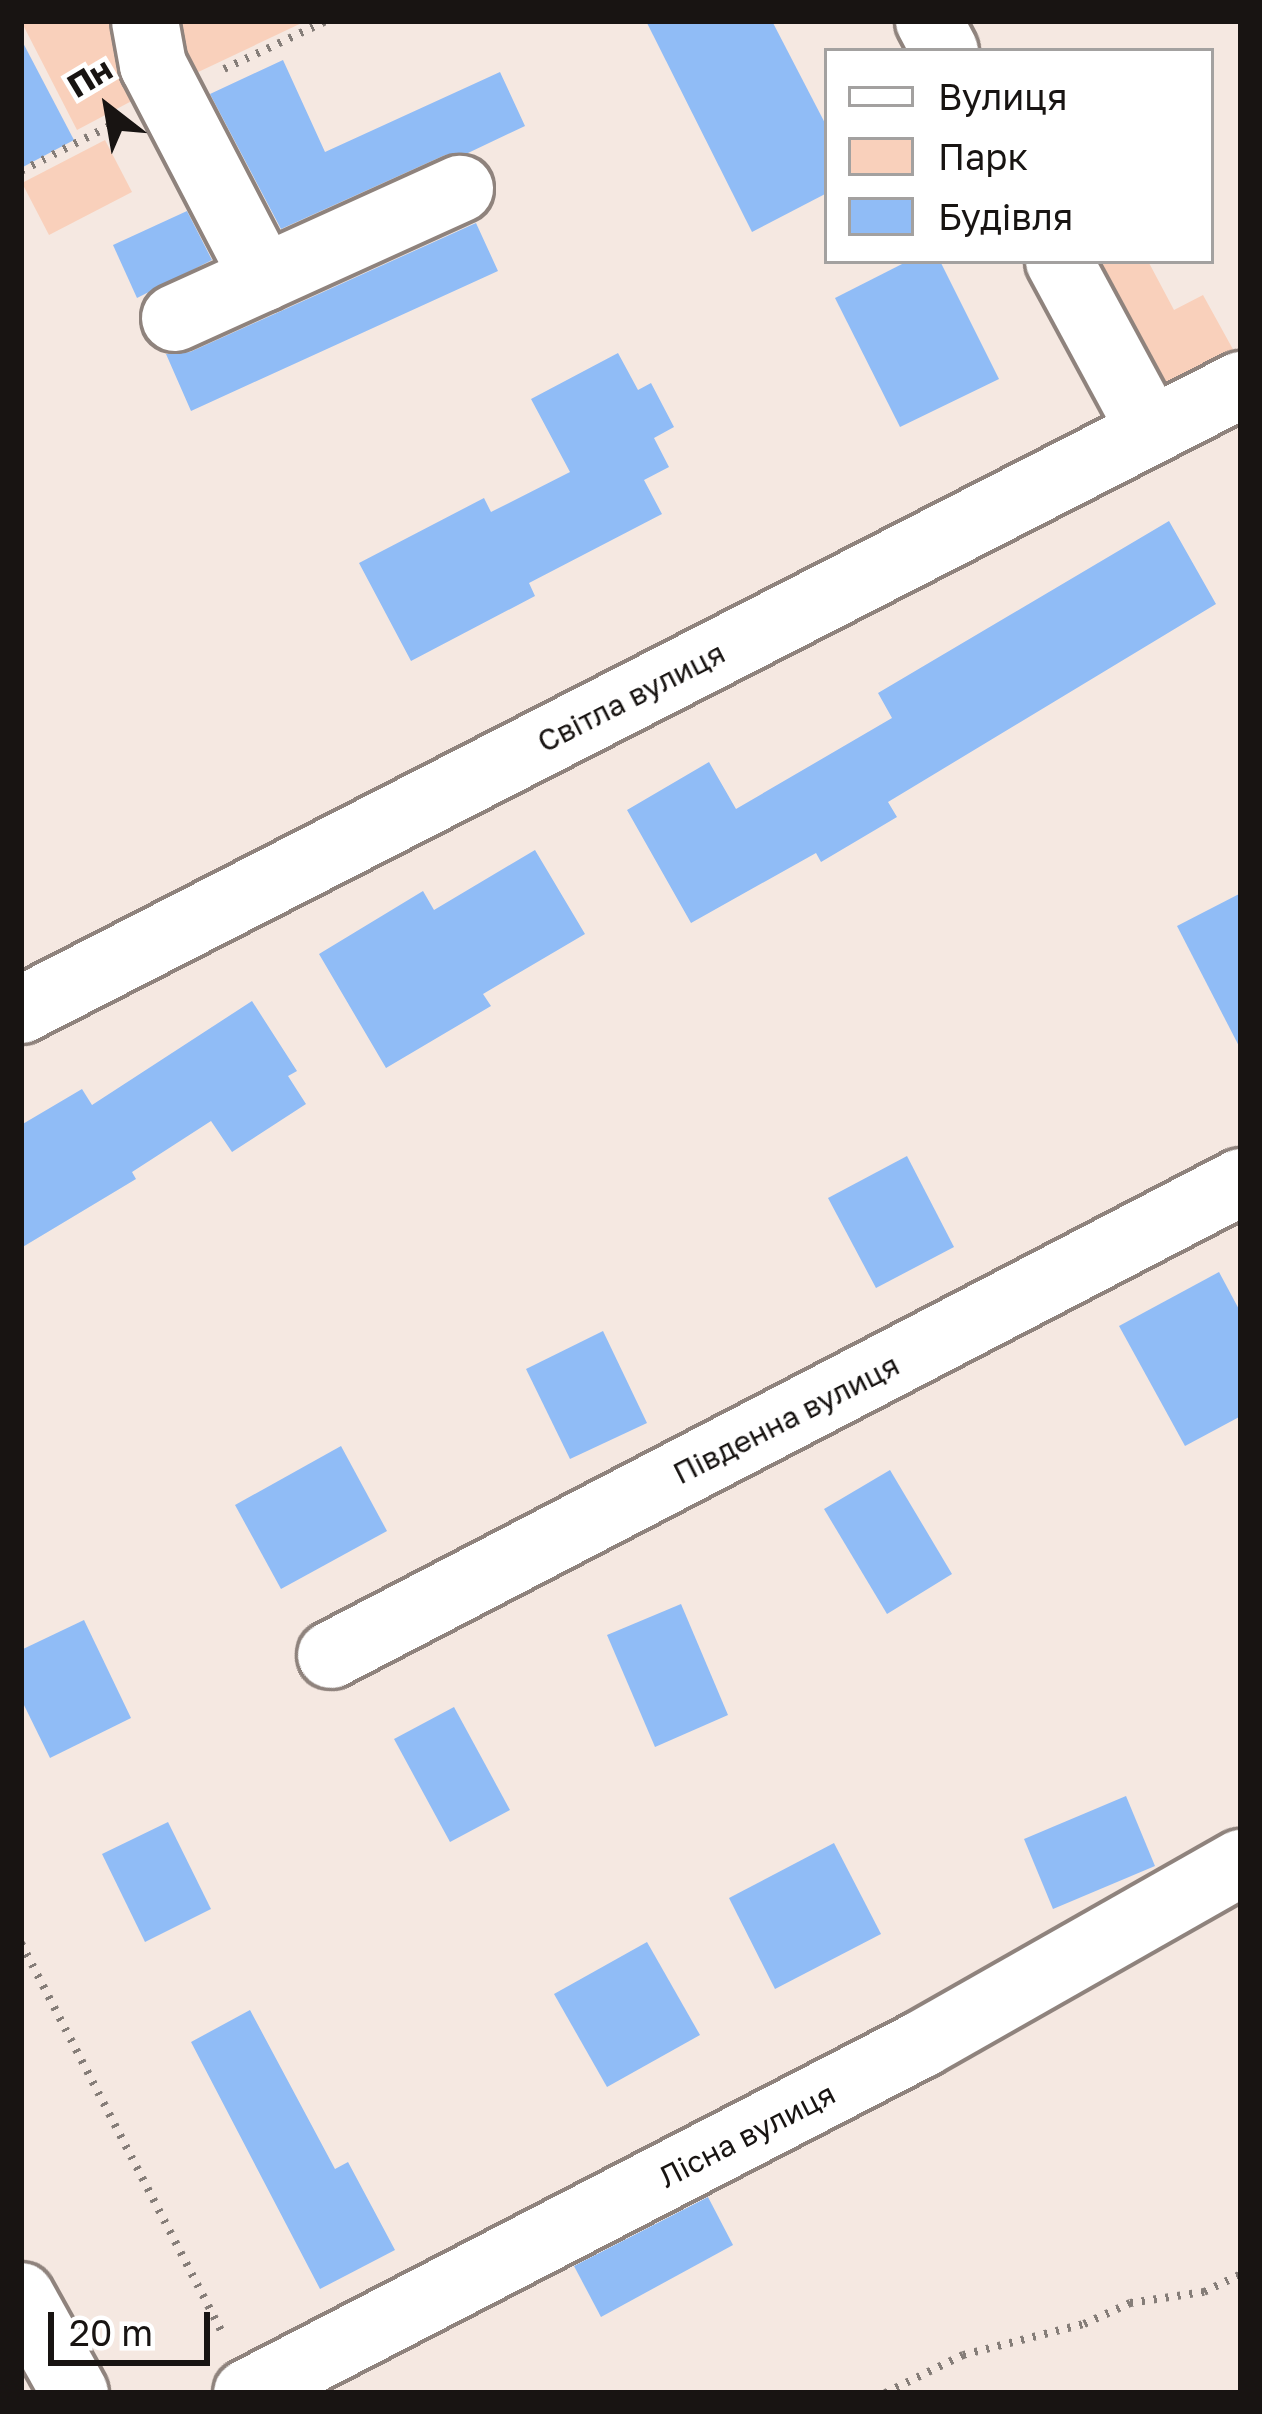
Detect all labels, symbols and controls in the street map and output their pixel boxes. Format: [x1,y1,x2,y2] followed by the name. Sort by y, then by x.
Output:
[48,48,168,168] north arrow
[60,48,118,105] text: Пн
[824,48,1214,264] legend
[938,75,1067,118] text: Вулиця
[938,135,1028,178] text: Парк
[938,195,1073,238] text: Будівля
[531,634,731,760] street label: Світла вулиця
[667,1347,905,1491] street label: Південна вулиця
[653,2075,841,2195] street label: Лісна вулиця
[54,2288,216,2362] scale bar
[69,2311,153,2354] text: 20 m

